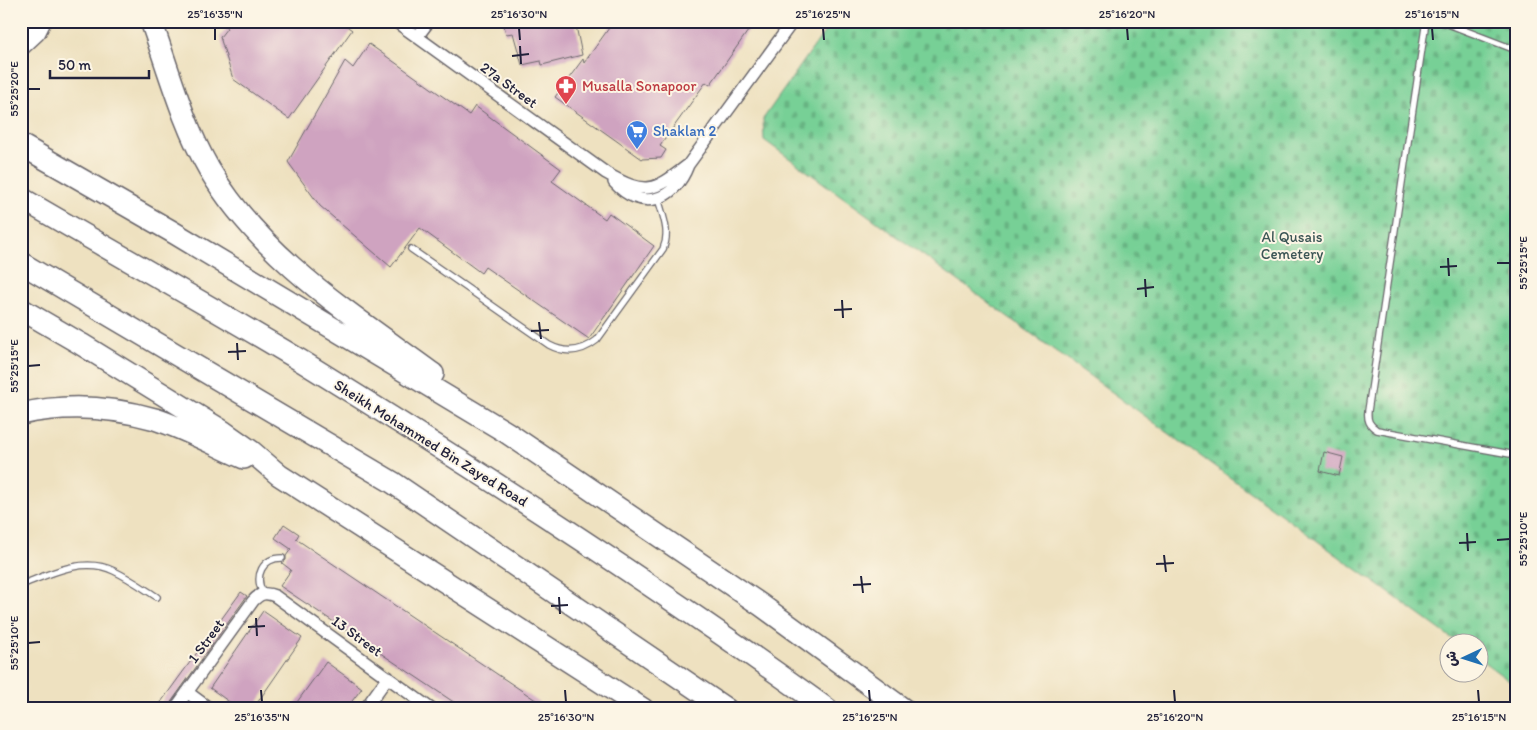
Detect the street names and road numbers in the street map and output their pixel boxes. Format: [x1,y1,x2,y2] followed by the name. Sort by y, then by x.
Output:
[477,58,541,112] street label: 27a Street
[331,376,531,510] street label: Sheikh Mohammed Bin Zayed Road
[328,612,386,661] street label: 13 Street
[184,615,228,667] street label: 1 Street

